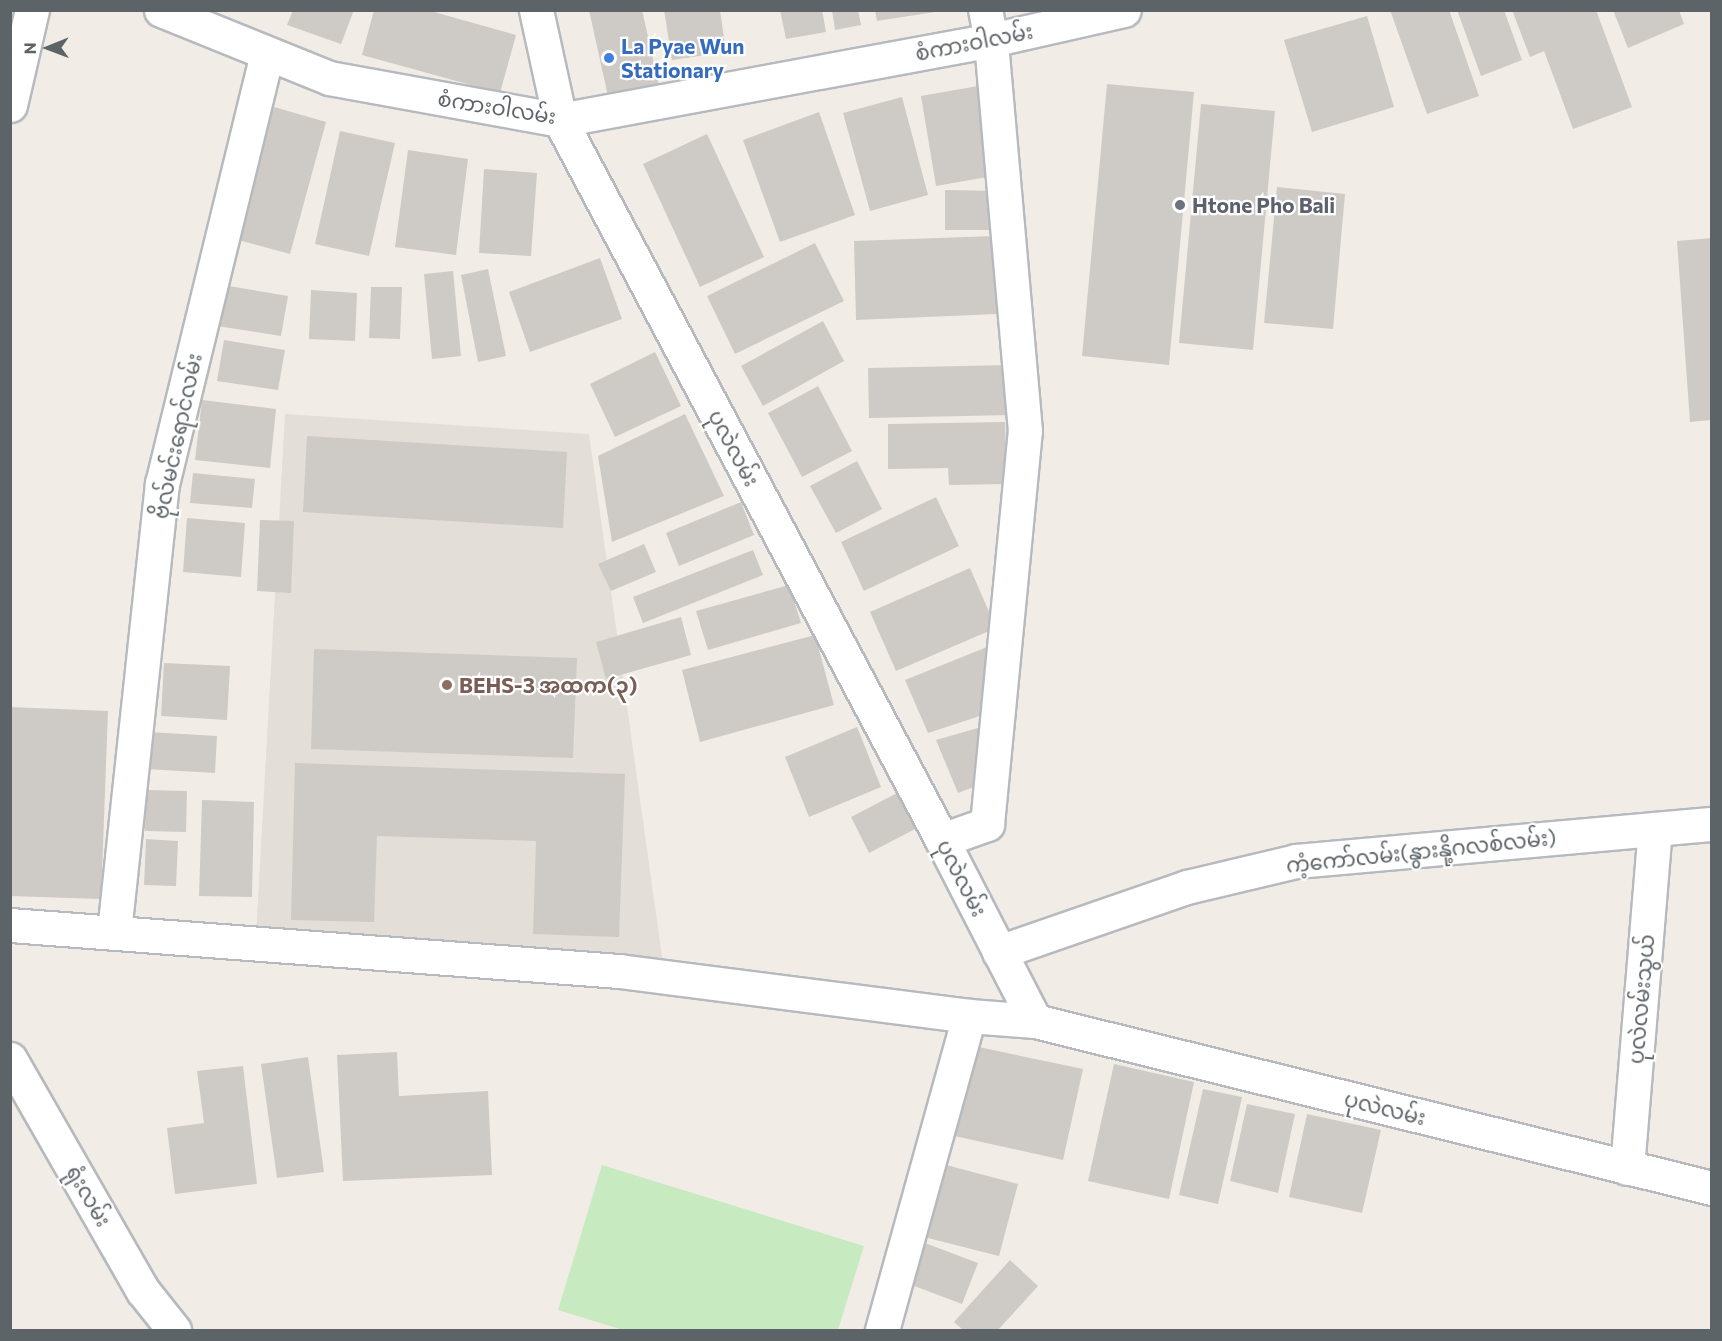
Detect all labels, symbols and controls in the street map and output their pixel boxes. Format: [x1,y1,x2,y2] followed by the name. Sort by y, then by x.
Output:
[18,18,78,78] north arrow
[913,18,1035,66] street label: စံကားဝါလမ်း
[621,33,744,83] place label: La Pyae Wun Stationary
[20,42,39,54] text: N
[602,51,616,65] marker: La Pyae Wun Stationary
[436,85,558,129] street label: စံကားဝါလမ်း
[1192,192,1335,218] place label: Htone Pho Bali
[1173,198,1187,212] marker: Htone Pho Bali
[147,351,207,521] street label: ဗိုလ်မင်းရောင်လမ်း
[703,405,765,491] street label: ပုလဲလမ်း
[459,672,637,698] place label: BEHS-3 အထက(၃)
[440,678,454,692] marker: BEHS-3 အထက(၃)
[1285,824,1557,878] street label: ကံ့ကော်လမ်း(နွားနို့ဂလစ်လမ်း)
[932,835,992,921] street label: ပုလဲလမ်း
[1623,933,1659,1065] street label: ပုလဲလမ်းသွယ်
[1342,1086,1428,1130] street label: ပုလဲလမ်း
[61,1161,117,1231] street label: ရုံးလမ်း

